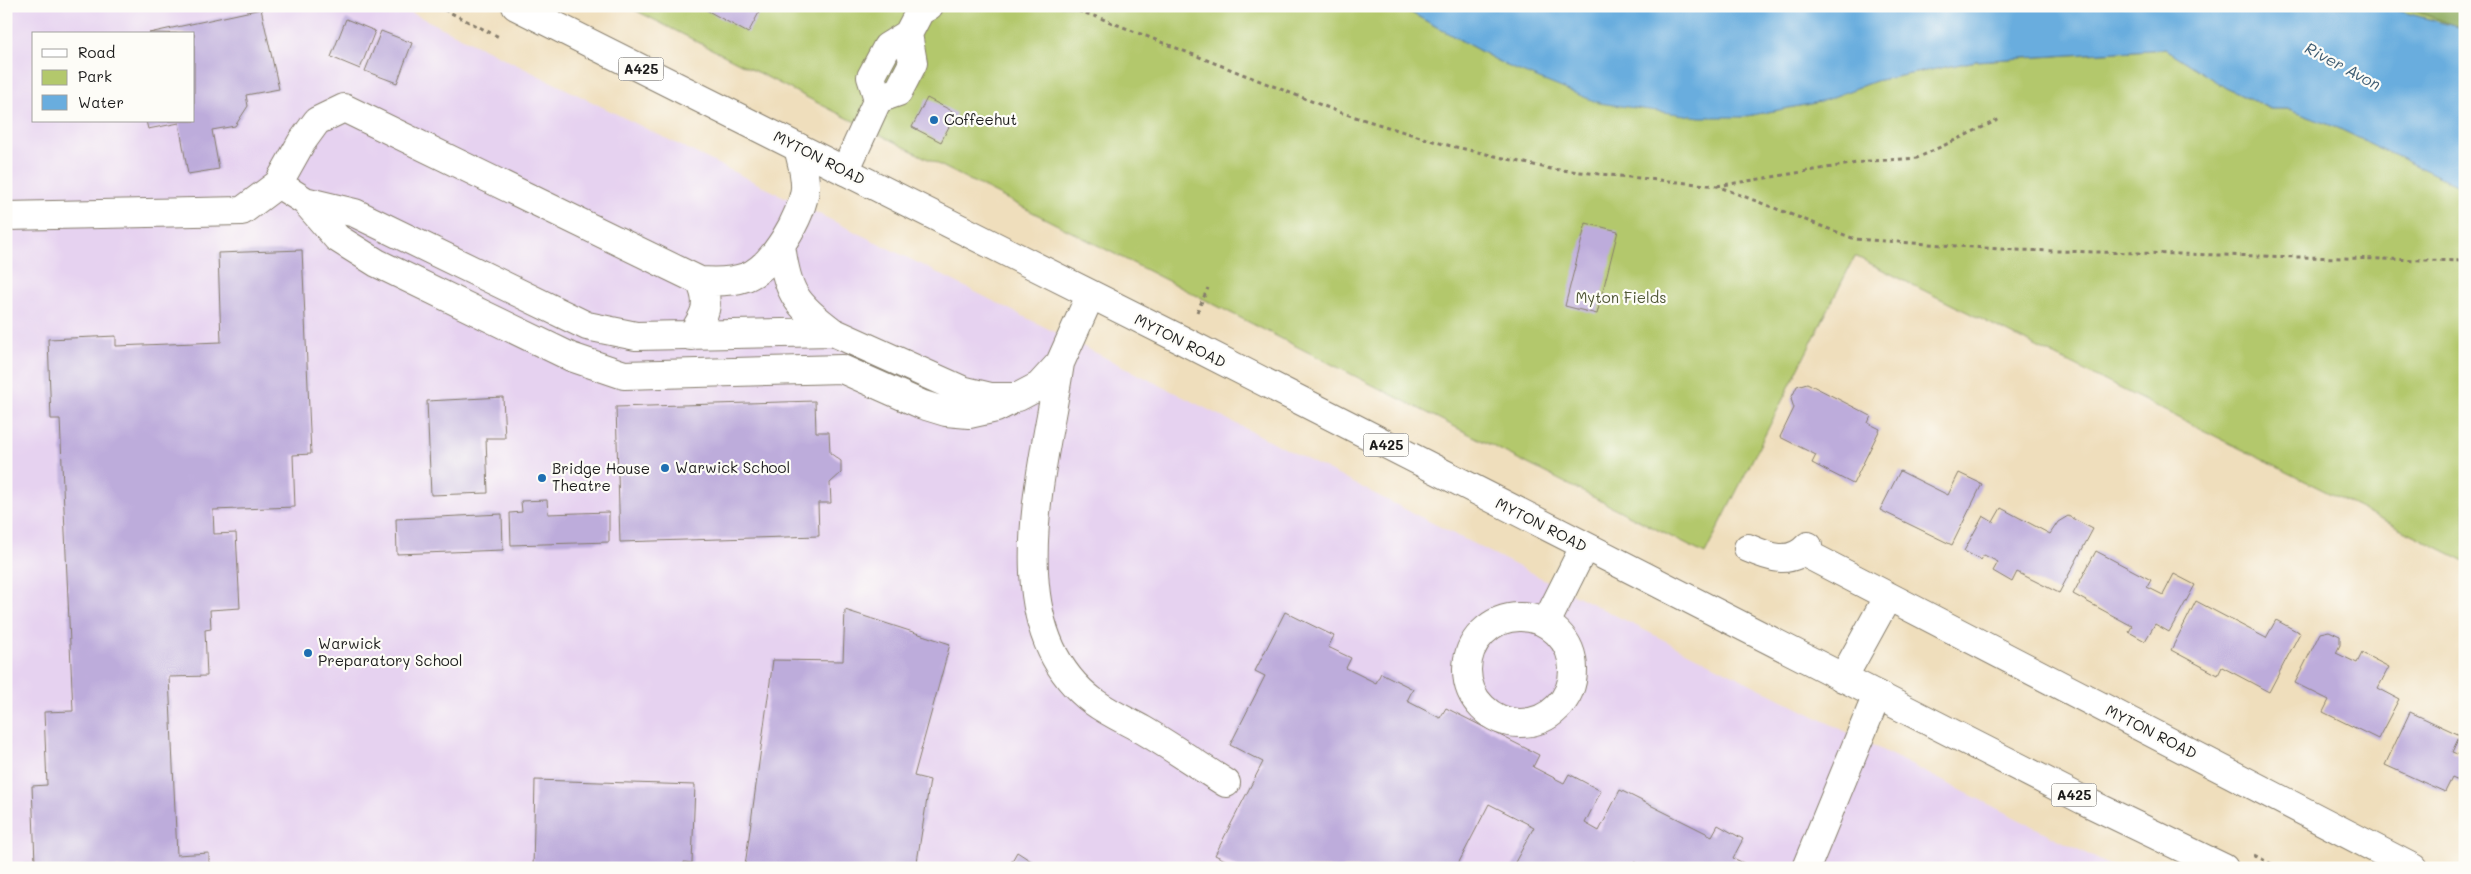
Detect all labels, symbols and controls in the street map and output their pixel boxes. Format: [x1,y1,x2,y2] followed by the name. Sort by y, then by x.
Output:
[32,32,195,122] legend
[2302,37,2385,94] water label: River Avon
[78,42,115,62] text: Road
[618,58,664,80] road number: A425
[78,66,112,86] text: Park
[78,92,124,112] text: Water
[944,109,1017,129] place label: Coffeehut
[928,114,940,126] marker: Coffeehut
[770,125,869,189] street label: MYTON ROAD
[1575,287,1667,307] park label: Myton Fields
[1131,308,1230,372] street label: MYTON ROAD
[1364,434,1408,456] road number: A425
[675,457,790,477] place label: Warwick School
[552,458,650,495] place label: Bridge House Theatre
[659,462,671,474] marker: Warwick School
[536,472,548,484] marker: Bridge House Theatre
[1492,492,1591,556] street label: MYTON ROAD
[318,633,462,670] place label: Warwick Preparatory School
[302,647,314,659] marker: Warwick Preparatory School
[2102,699,2201,763] street label: MYTON ROAD
[2052,784,2096,806] road number: A425

